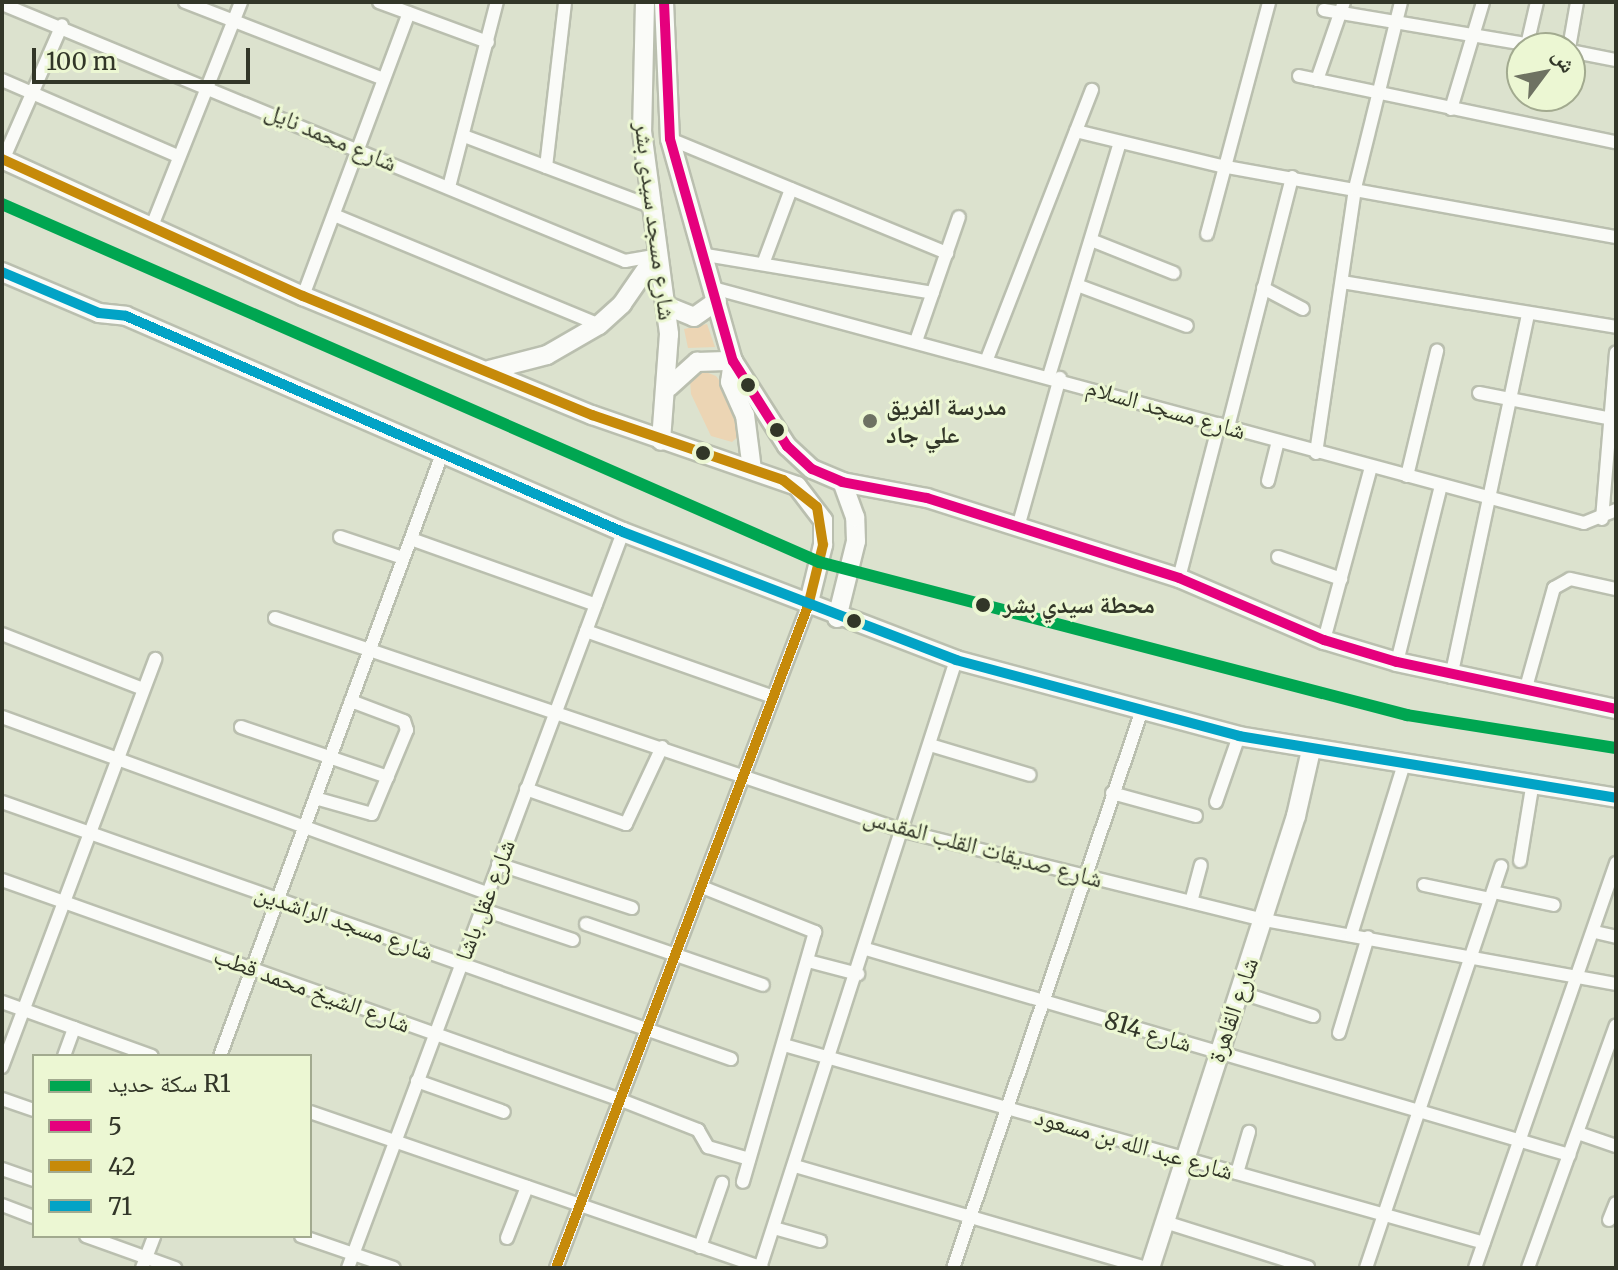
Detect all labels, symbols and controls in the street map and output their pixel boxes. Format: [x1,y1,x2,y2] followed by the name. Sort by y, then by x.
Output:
[36,32,254,82] scale bar
[1506,32,1586,112] north arrow
[1547,43,1583,78] text: ش
[46,46,116,77] text: 100 m
[261,96,401,178] street label: شارع محمد نايل
[629,120,681,322] street label: شارع مسجد سيدى بشر
[1083,373,1249,445] street label: شارع مسجد السلام
[740,377,756,393] unlabelled marker
[886,393,1007,449] place label: مدرسة الفريق علي جاد
[861,412,879,430] marker: مدرسة الفريق علي جاد
[769,422,785,438] unlabelled marker
[695,445,711,461] unlabelled marker
[1003,591,1155,619] place label: محطة سيدي بشر
[970,592,996,618] marker: محطة سيدي بشر
[846,613,862,629] unlabelled marker
[860,802,1106,894] street label: شارع صديقات القلب المقدس
[449,835,521,965] street label: شارع عقل باشا
[251,878,437,966] street label: شارع مسجد الراشدين
[210,941,414,1039] street label: شارع الشيخ محمد قطب
[1202,954,1264,1066] street label: شارع القاهرة
[1101,1006,1195,1058] street label: شارع 814
[32,1054,312,1238] legend
[108,1068,231,1099] text: سكة حديد R1
[1031,1102,1237,1186] street label: شارع عبد الله بن مسعود
[108,1111,122,1142] text: 5
[108,1151,136,1182] text: 42
[108,1191,132,1222] text: 71

